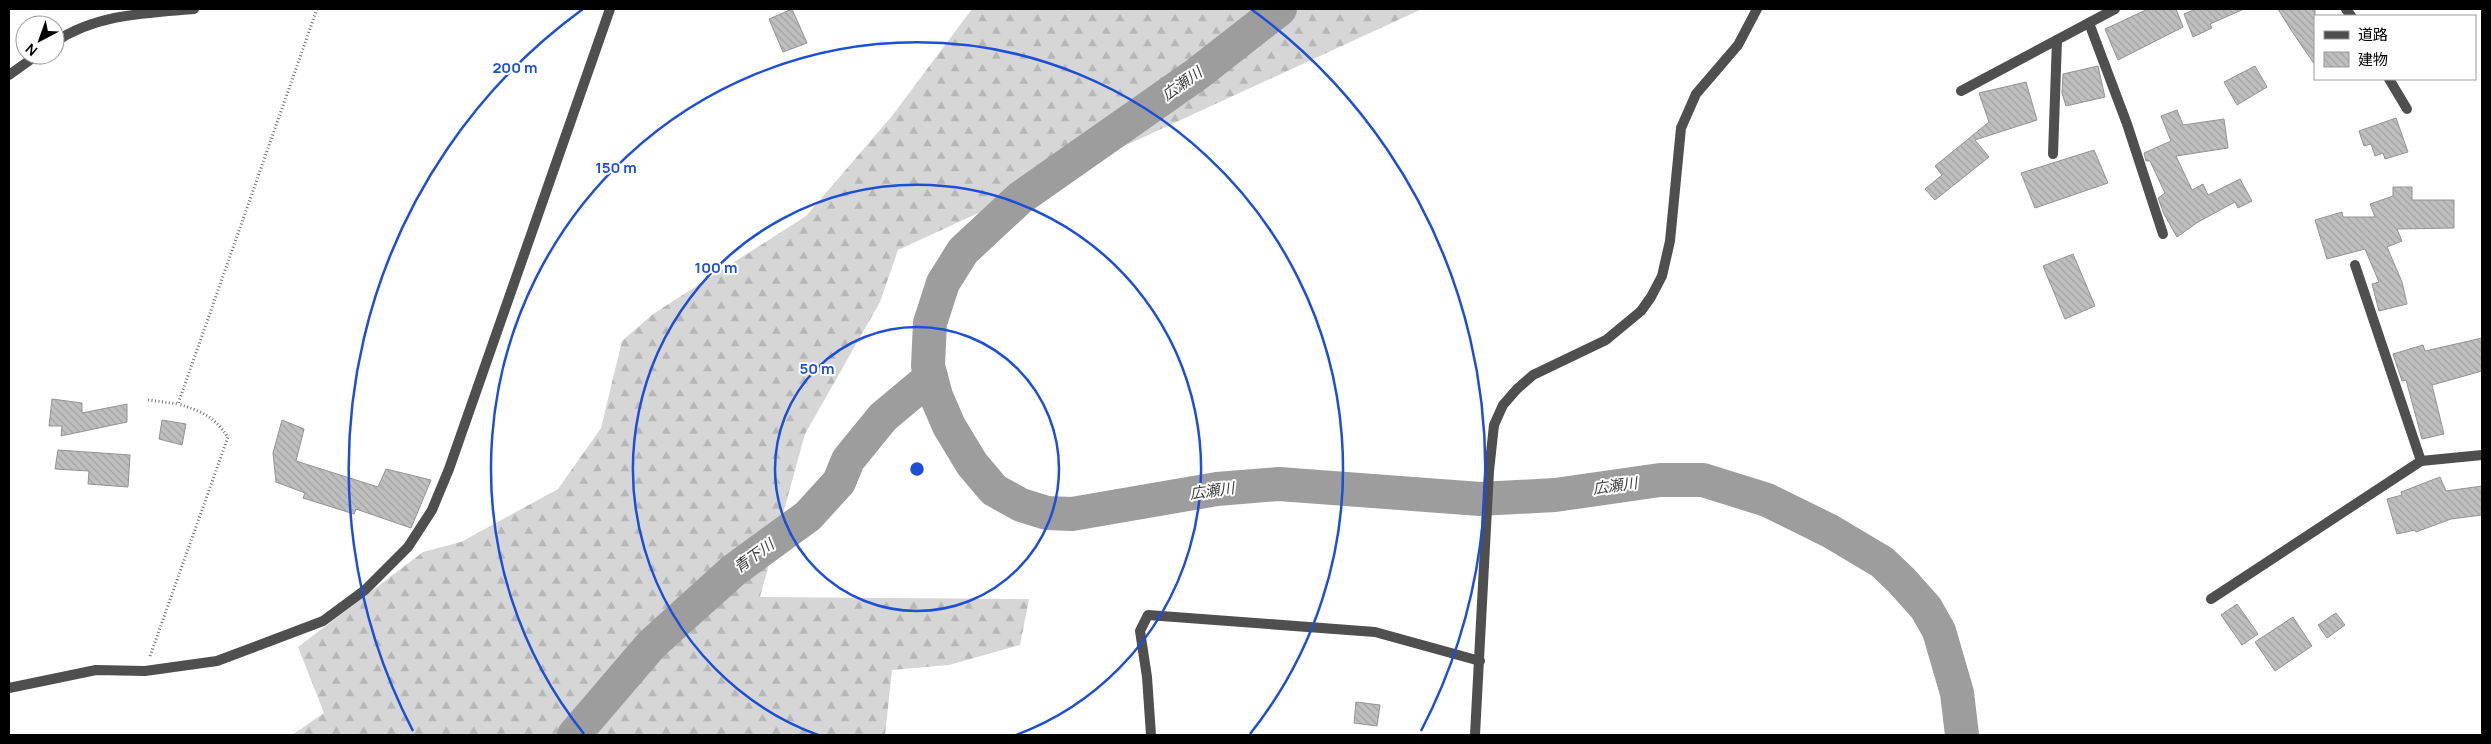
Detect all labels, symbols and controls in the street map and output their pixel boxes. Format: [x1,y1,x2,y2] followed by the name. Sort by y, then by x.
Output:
[15,15,65,65] north arrow
[2314,15,2476,80] legend
[2358,24,2388,45] text: 道路
[21,40,41,61] text: N
[2358,49,2388,70] text: 建物
[492,57,538,78] text: 200 m
[1157,61,1208,105] water label: 広瀬川
[595,157,637,178] text: 150 m
[695,257,737,278] text: 100 m
[799,358,835,379] text: 50 m
[908,460,926,478] centre of rings
[1591,472,1641,499] water label: 広瀬川
[1188,477,1238,504] water label: 広瀬川
[729,533,780,577] water label: 青下川

